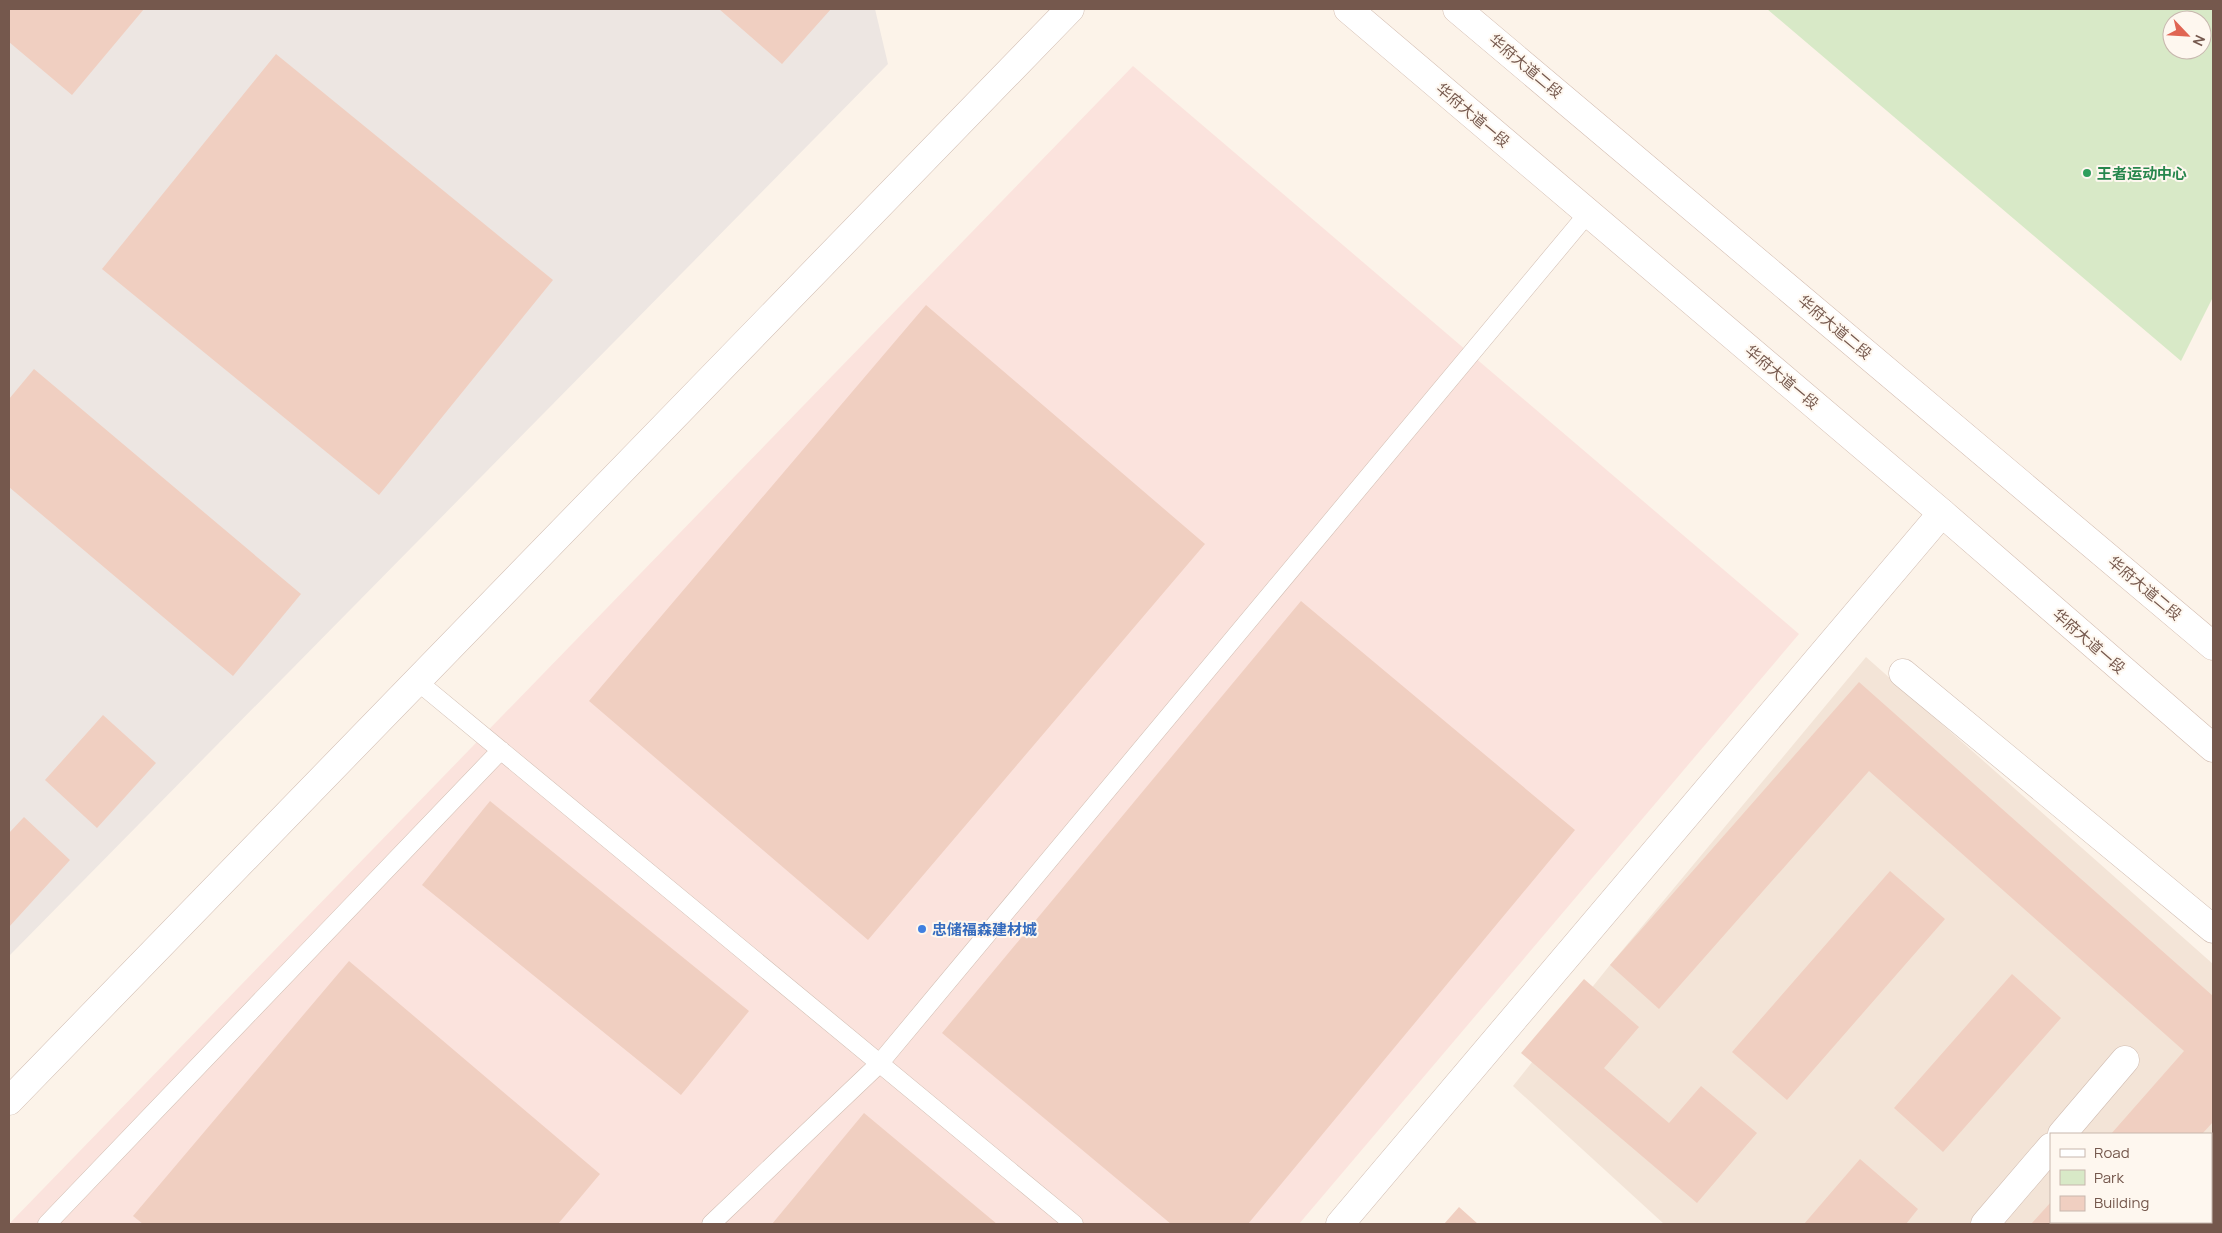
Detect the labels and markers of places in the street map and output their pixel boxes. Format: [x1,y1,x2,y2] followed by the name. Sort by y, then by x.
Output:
[2097,163,2187,184] place label: 王者运动中心
[2081,167,2093,179] marker: 王者运动中心
[932,919,1037,940] place label: 忠储福森建材城
[916,923,928,935] marker: 忠储福森建材城

